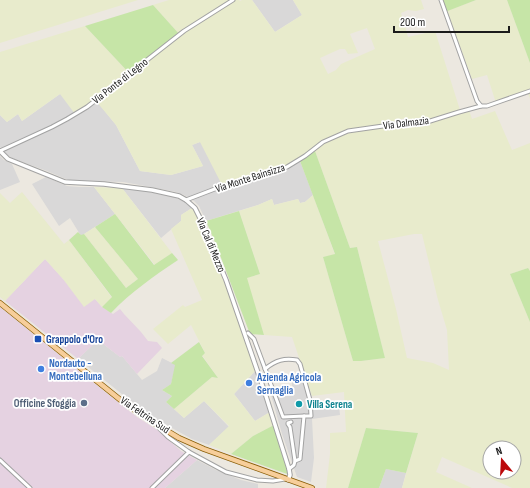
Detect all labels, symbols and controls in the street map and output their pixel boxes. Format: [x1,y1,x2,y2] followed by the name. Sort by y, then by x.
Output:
[394,8,509,34] scale bar
[400,15,426,30] text: 200 m
[90,55,151,107] street label: Via Ponte di Legno
[382,114,430,132] street label: Via Dalmazia
[214,161,286,195] street label: Via Monte Bainsizza
[194,216,228,275] street label: Via Cal di Mezzo
[46,333,103,346] place label: Grappolo d'Oro
[33,334,43,344] marker: Grappolo d'Oro
[49,357,103,383] place label: Nordauto - Montebelluna
[36,364,46,374] marker: Nordauto - Montebelluna
[256,371,322,397] place label: Azienda Agricola Sernaglia
[244,378,254,388] marker: Azienda Agricola Sernaglia
[118,394,172,436] street label: Via Feltrina Sud
[14,397,76,410] place label: Officine Sfoggia
[79,398,89,408] marker: Officine Sfoggia
[307,398,353,411] place label: Villa Serena
[294,399,304,409] marker: Villa Serena
[482,440,522,480] north arrow
[494,444,504,458] text: N

